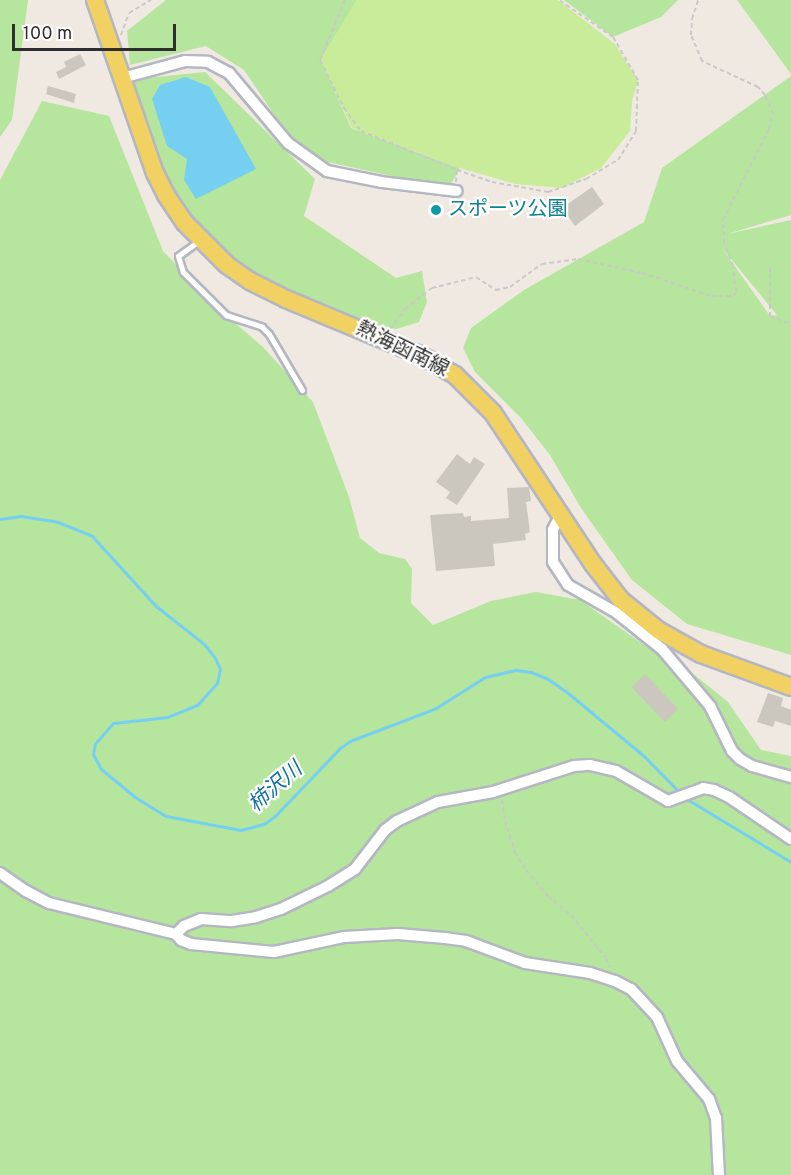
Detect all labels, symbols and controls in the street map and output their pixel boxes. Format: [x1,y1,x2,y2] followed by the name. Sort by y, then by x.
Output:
[15,12,178,50] scale bar
[23,23,72,46] text: 100 m
[448,198,568,222] place label: スポーツ公園
[429,203,443,217] marker: スポーツ公園
[352,317,452,383] street label: 熱海函南線
[244,758,308,818] water label: 柿沢川

